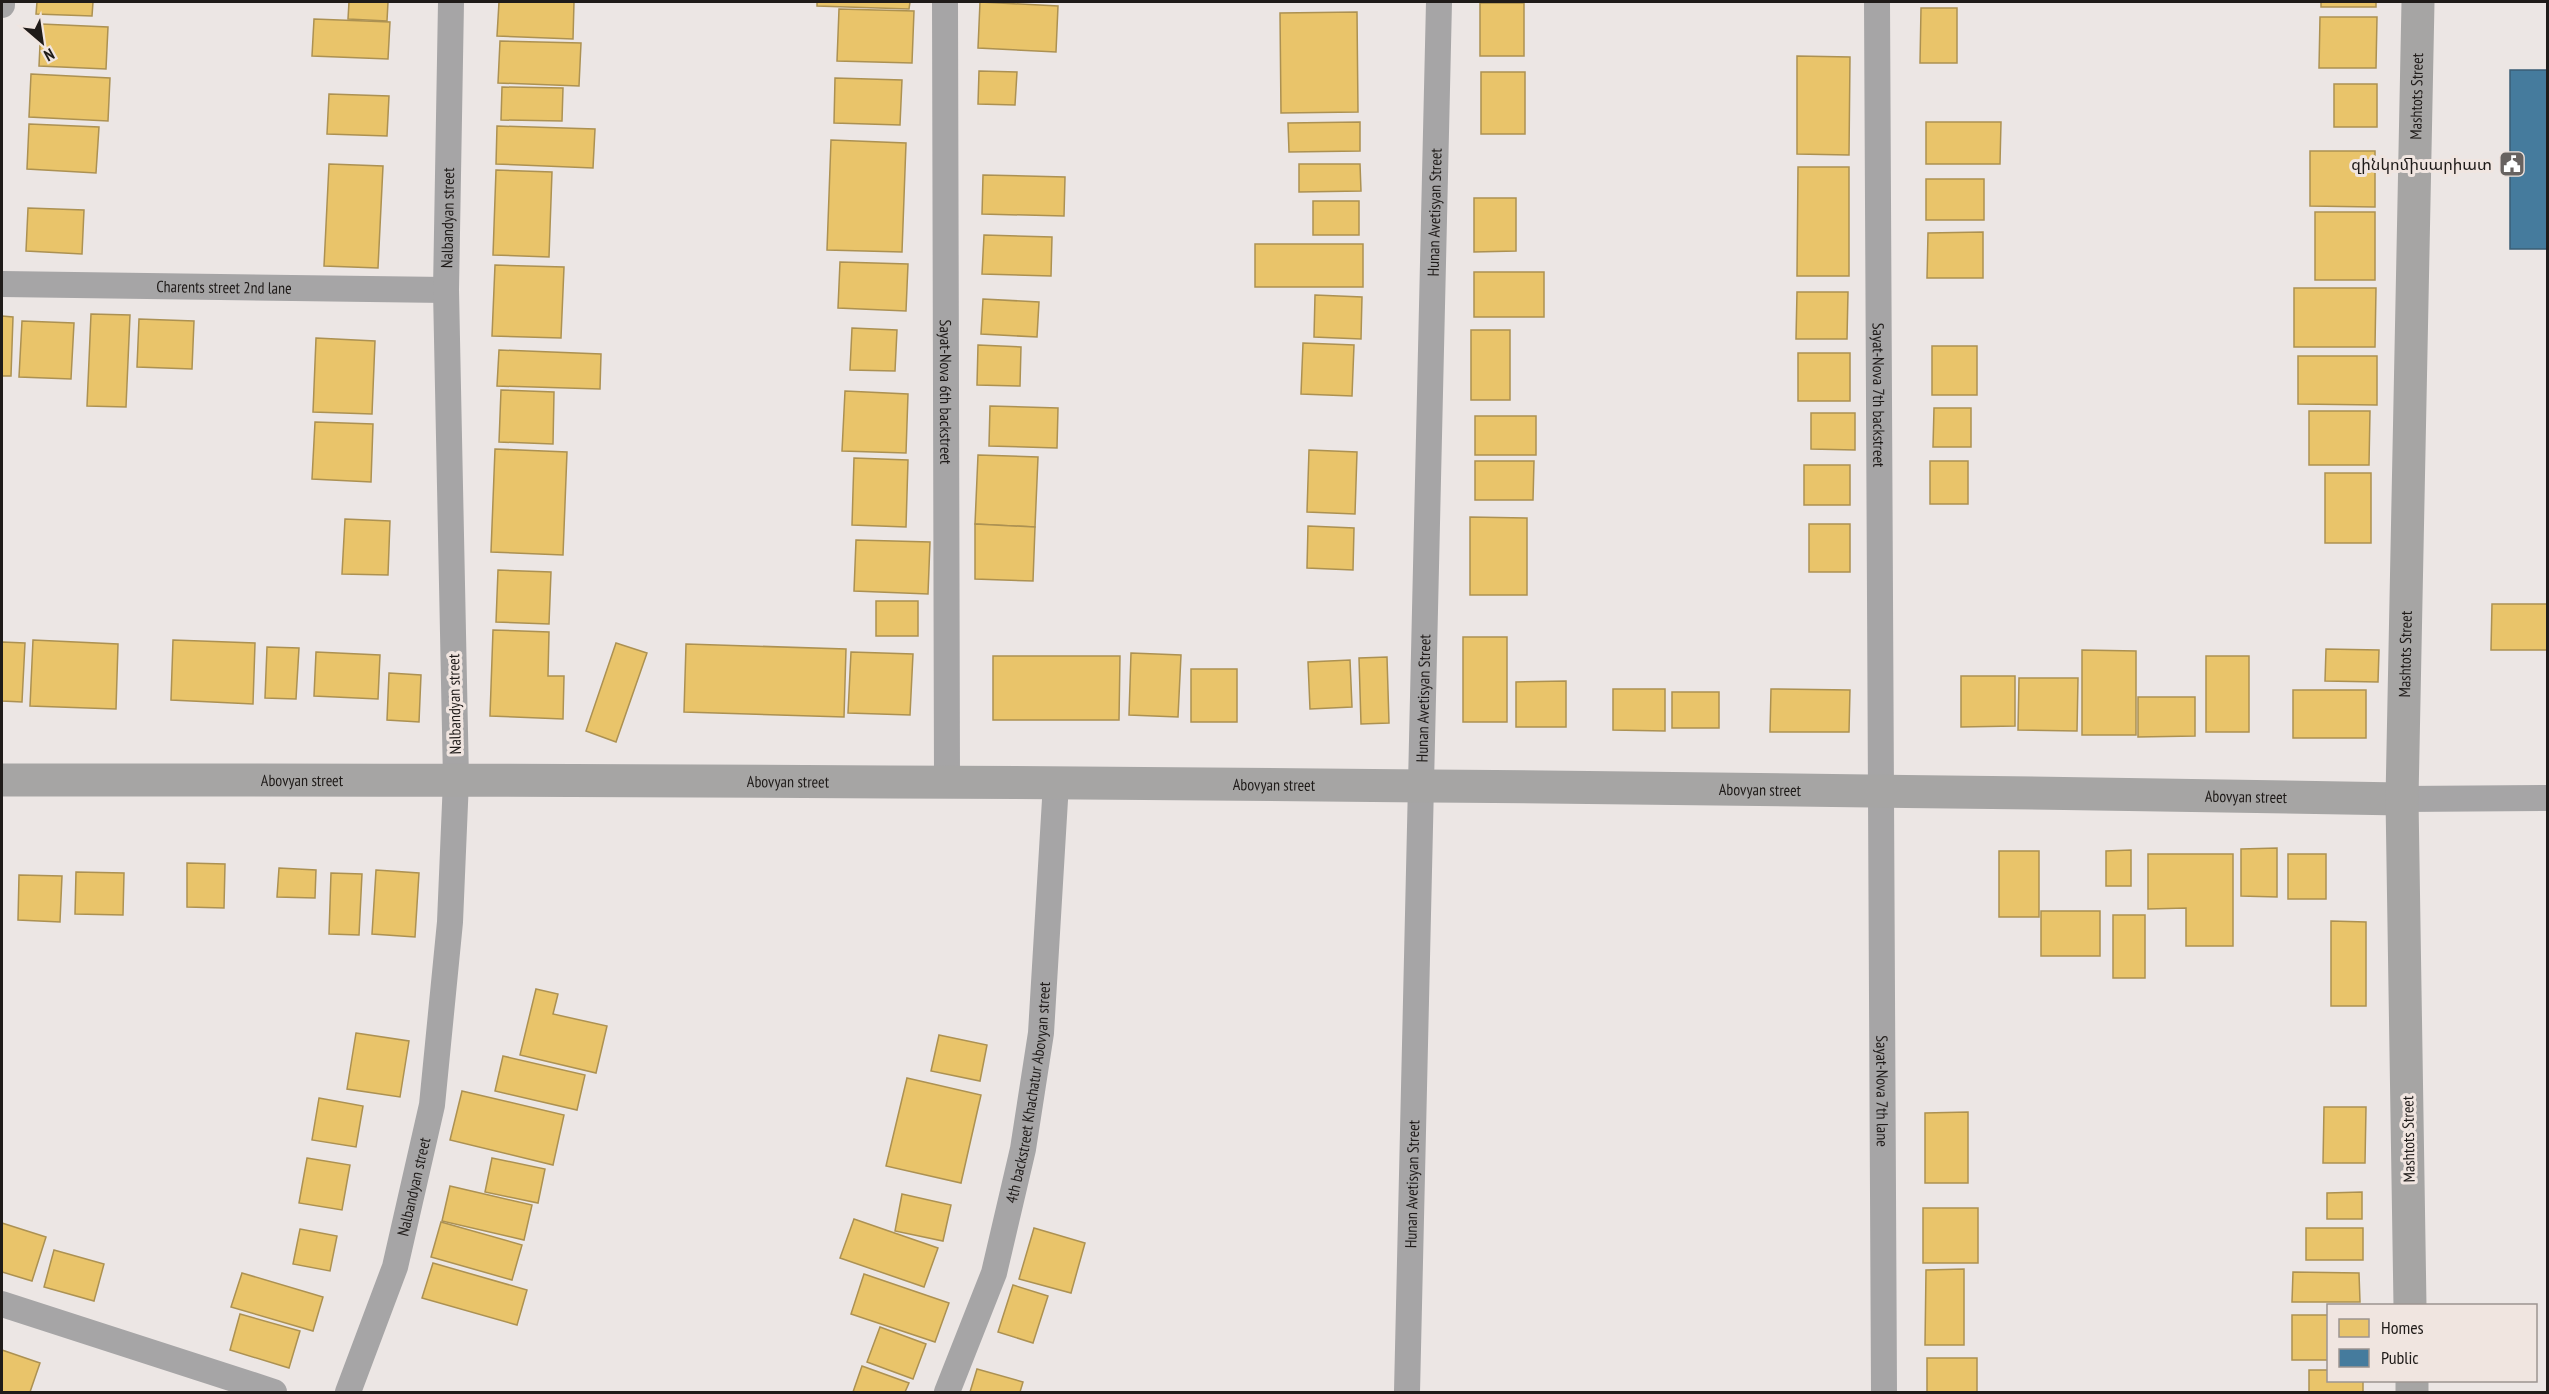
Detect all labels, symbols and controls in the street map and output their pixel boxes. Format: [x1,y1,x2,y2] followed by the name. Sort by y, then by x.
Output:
[12,12,72,72] north arrow
[41,44,58,66] text: N
[2405,52,2427,140] street label: Mashtots Street
[1423,147,1446,277] street label: Hunan Avetisyan Street
[2497,149,2527,179] public building icon: զինկոմիսարիատ
[2351,154,2492,174] place label: զինկոմիսարիատ
[436,167,458,268] street label: Nalbandyan street
[156,276,292,298] street label: Charents street 2nd lane
[936,320,956,465] street label: Sayat-Nova 6th backstreet
[1869,323,1889,468] street label: Sayat-Nova 7th backstreet
[2394,610,2416,698] street label: Mashtots Street
[1411,633,1434,763] street label: Hunan Avetisyan Street
[443,653,465,754] street label: Nalbandyan street
[261,770,344,790] street label: Abovyan street
[747,771,830,792] street label: Abovyan street
[1233,774,1316,795] street label: Abovyan street
[1719,779,1802,800] street label: Abovyan street
[2205,786,2288,807] street label: Abovyan street
[1001,981,1054,1205] street label: 4th backstreet Khachatur Abovyan street
[1872,1035,1893,1147] street label: Sayat-Nova 7th lane
[2397,1095,2419,1182] street label: Mashtots Street
[1400,1119,1423,1248] street label: Hunan Avetisyan Street
[392,1135,434,1238] street label: Nalbandyan street
[2327,1304,2537,1382] legend
[2381,1316,2424,1339] text: Homes
[2381,1346,2419,1369] text: Public

